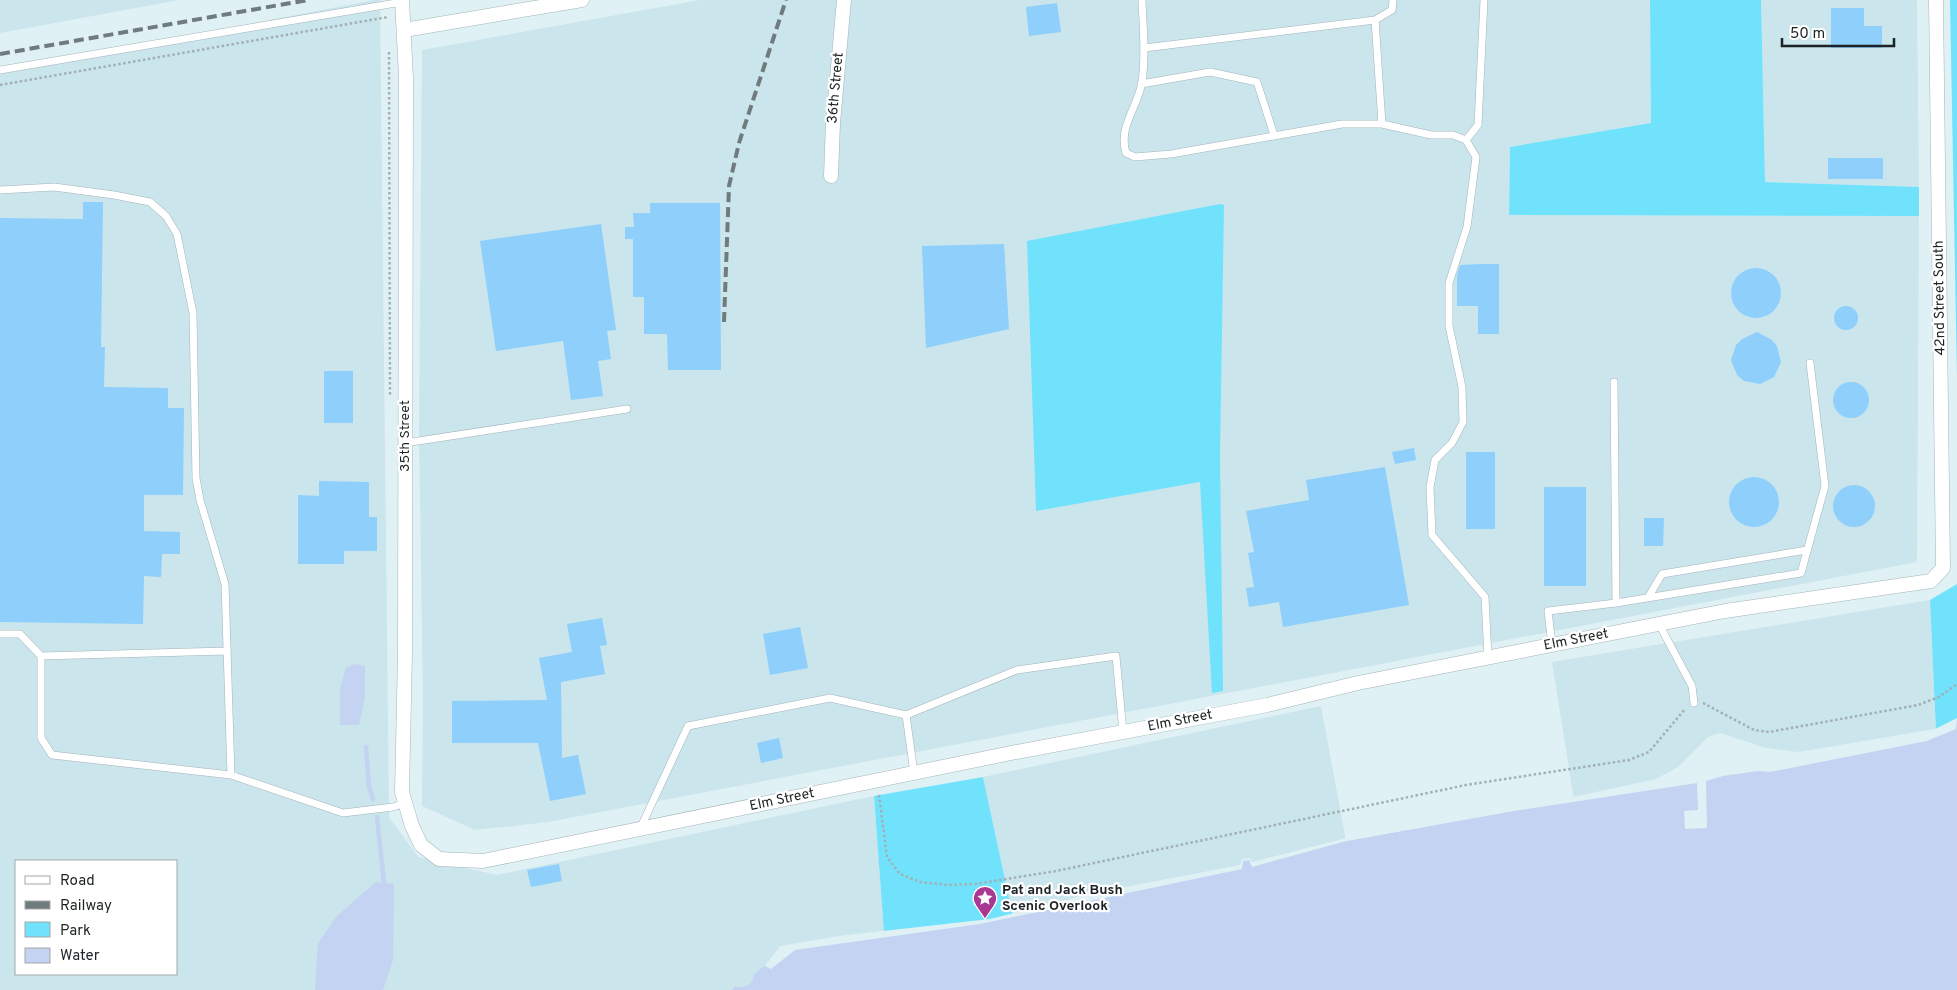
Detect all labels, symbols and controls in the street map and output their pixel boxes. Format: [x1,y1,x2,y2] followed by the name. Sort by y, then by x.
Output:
[1782,15,1894,47] scale bar
[1790,25,1825,44] text: 50 m
[824,52,848,124] street label: 36th Street
[1930,240,1950,356] street label: 42nd Street South
[397,400,414,472] street label: 35th Street
[1542,625,1610,655] street label: Elm Street
[1146,706,1214,736] street label: Elm Street
[748,785,816,815] street label: Elm Street
[15,860,178,975] legend
[60,872,95,891] text: Road
[1002,882,1123,915] place label: Pat and Jack Bush Scenic Overlook
[972,885,998,919] place icon: Pat and Jack Bush Scenic Overlook
[60,897,112,916] text: Railway
[60,922,91,941] text: Park
[60,947,100,966] text: Water

